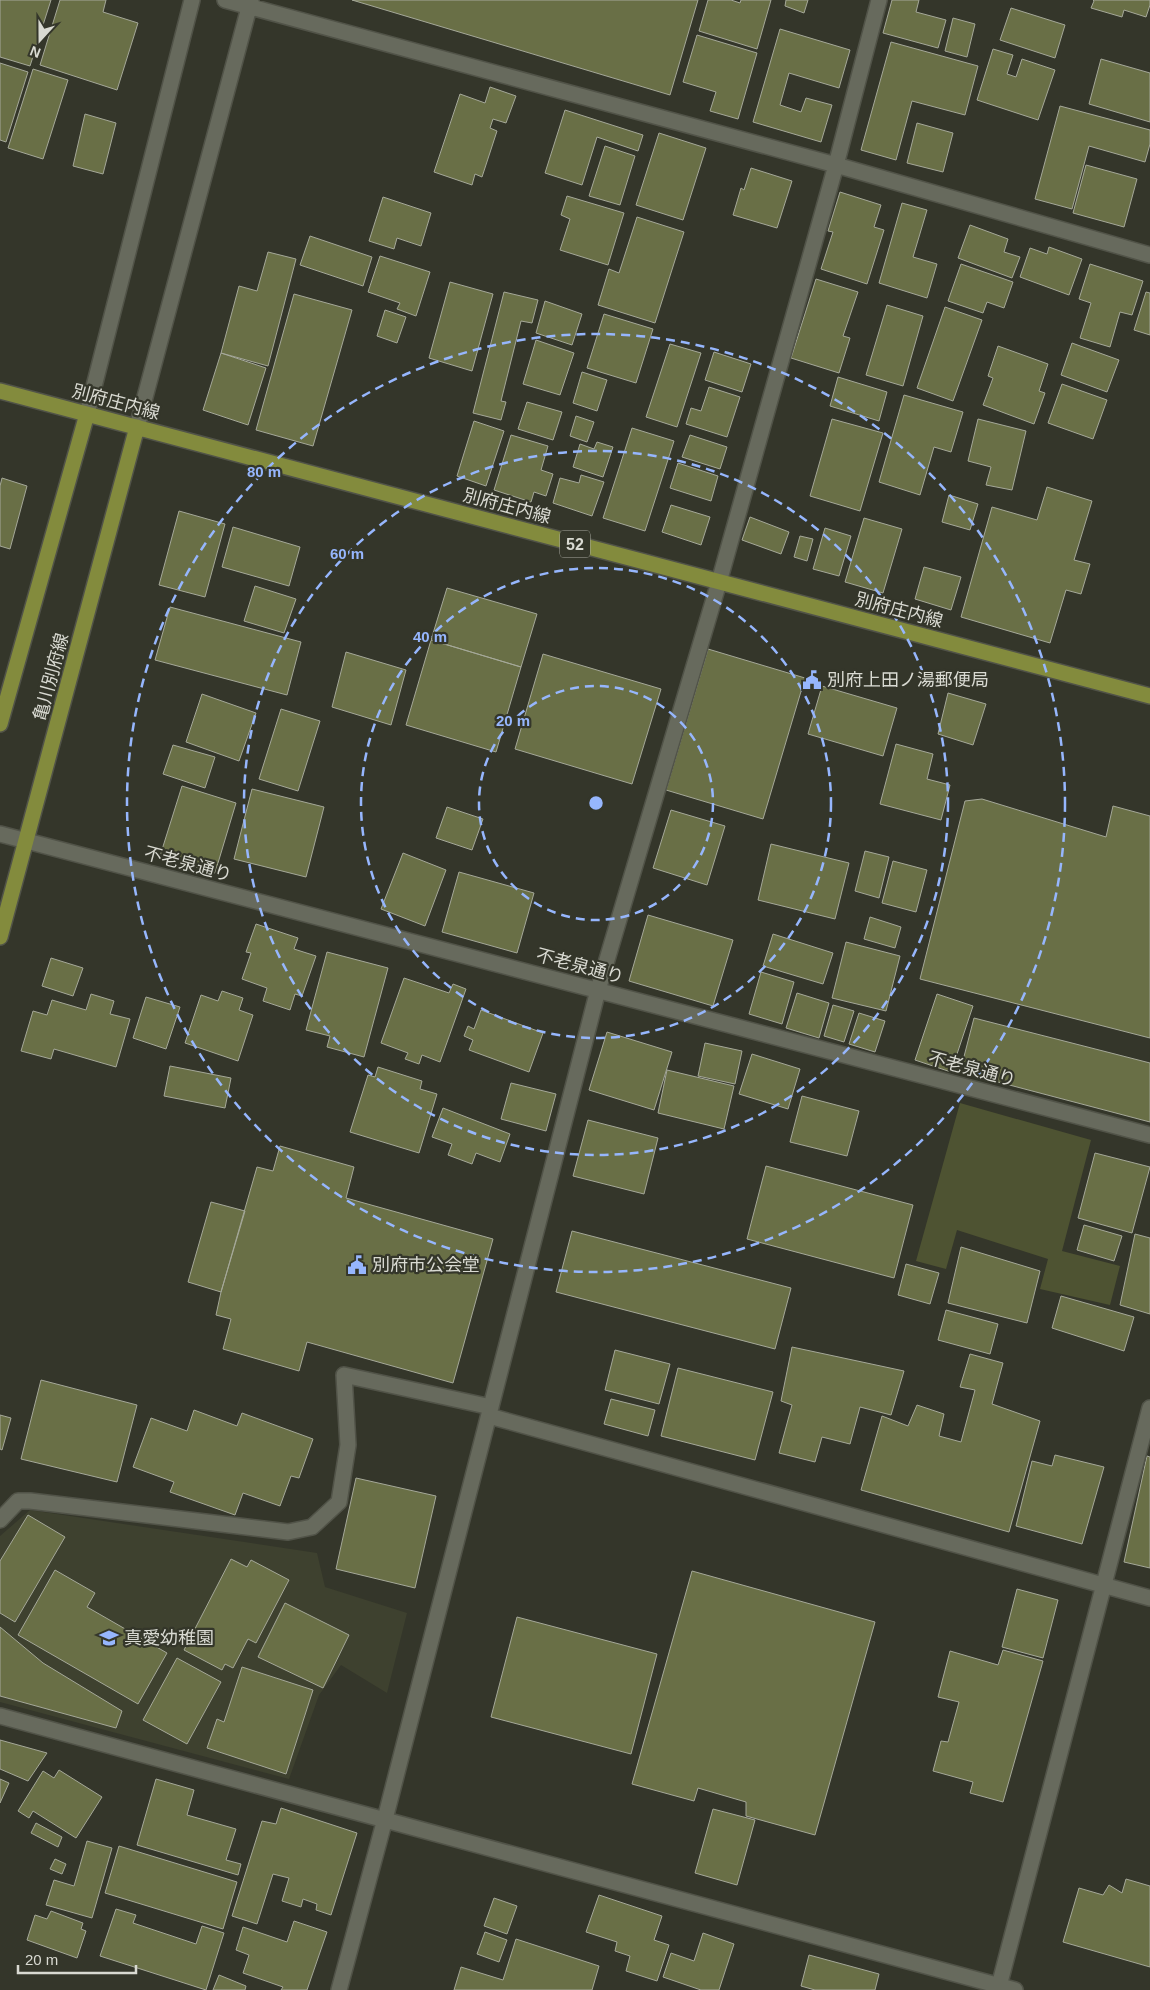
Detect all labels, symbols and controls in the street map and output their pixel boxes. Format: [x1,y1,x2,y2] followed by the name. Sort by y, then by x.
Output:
[15,15,65,65] north arrow
[28,43,43,61] text: N
[70,381,162,423] street label: 別府庄内線
[247,463,281,480] text: 80 m
[461,485,553,527] street label: 別府庄内線
[560,530,590,558] road number: 52
[330,545,364,562] text: 60 m
[853,589,945,631] street label: 別府庄内線
[413,628,447,645] text: 40 m
[30,631,72,723] street label: 亀川別府線
[801,669,823,691] public building icon: 別府上田ノ湯郵便局
[827,670,989,690] place label: 別府上田ノ湯郵便局
[496,712,530,729] text: 20 m
[587,794,605,812] centre of rings
[142,843,234,885] street label: 不老泉通り
[534,945,626,987] street label: 不老泉通り
[926,1048,1018,1090] street label: 不老泉通り
[346,1254,368,1276] public building icon: 別府市公会堂
[372,1255,480,1275] place label: 別府市公会堂
[98,1627,120,1649] school or university icon: 真愛幼稚園
[124,1628,214,1648] place label: 真愛幼稚園
[18,1942,135,1974] scale bar
[25,1951,58,1968] text: 20 m

